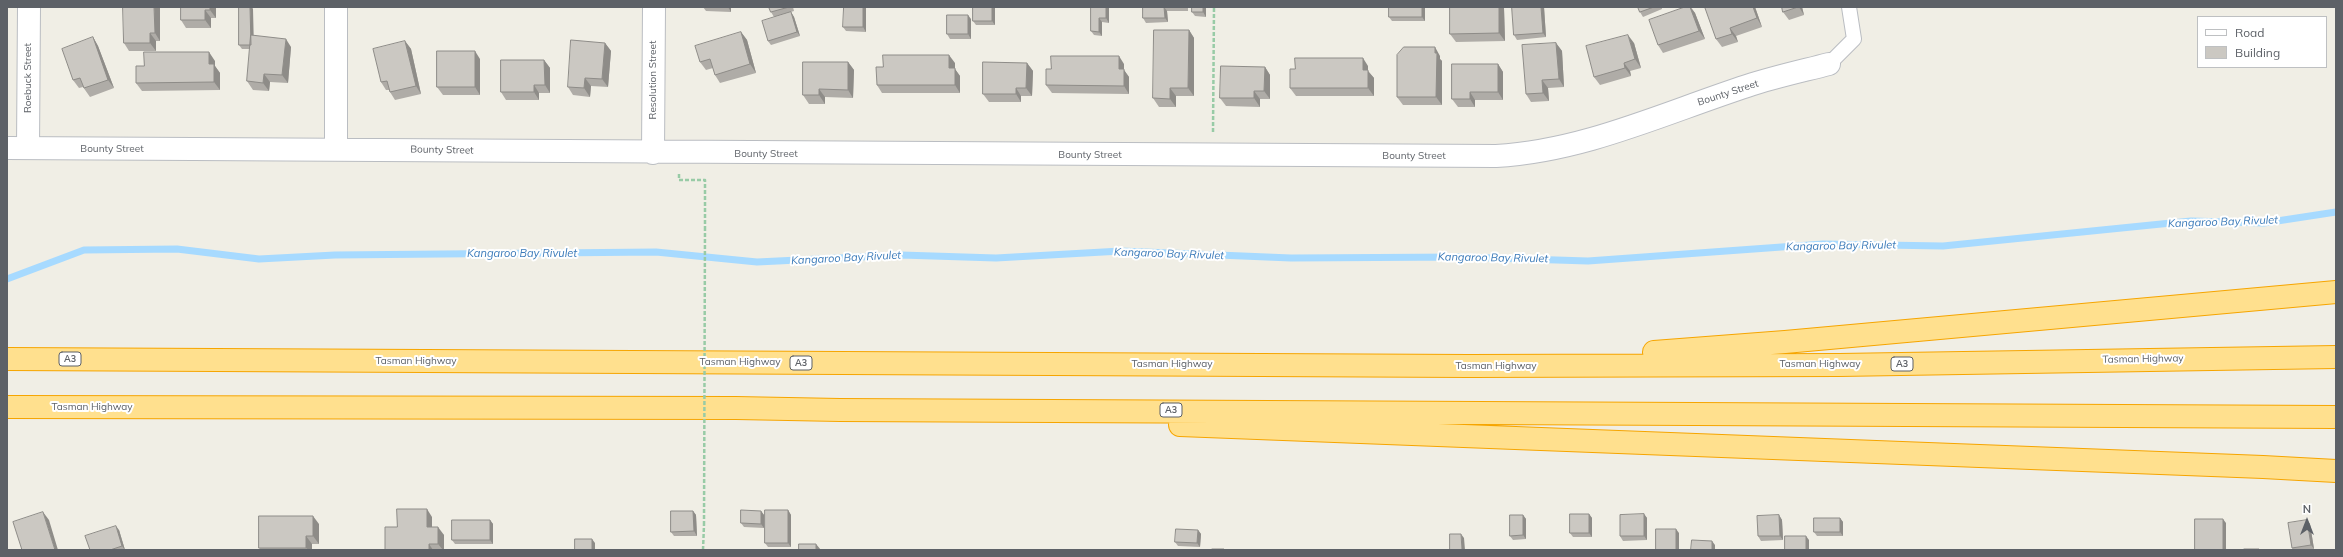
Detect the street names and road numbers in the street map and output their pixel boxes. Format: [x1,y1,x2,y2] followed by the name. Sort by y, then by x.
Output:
[647,41,659,119] street label: Resolution Street
[22,43,34,113] street label: Roebuck Street
[1696,78,1760,108] street label: Bounty Street
[80,143,144,155] street label: Bounty Street
[410,143,474,157] street label: Bounty Street
[734,148,798,160] street label: Bounty Street
[1058,149,1122,161] street label: Bounty Street
[1382,150,1446,162] street label: Bounty Street
[59,352,81,366] road number: A3
[2102,352,2184,366] street label: Tasman Highway
[375,355,457,367] street label: Tasman Highway
[699,356,781,368] street label: Tasman Highway
[790,356,812,370] road number: A3
[1891,357,1913,371] road number: A3
[1131,358,1213,370] street label: Tasman Highway
[1779,358,1861,370] street label: Tasman Highway
[1455,360,1537,372] street label: Tasman Highway
[51,401,133,413] street label: Tasman Highway
[1160,403,1182,417] road number: A3

